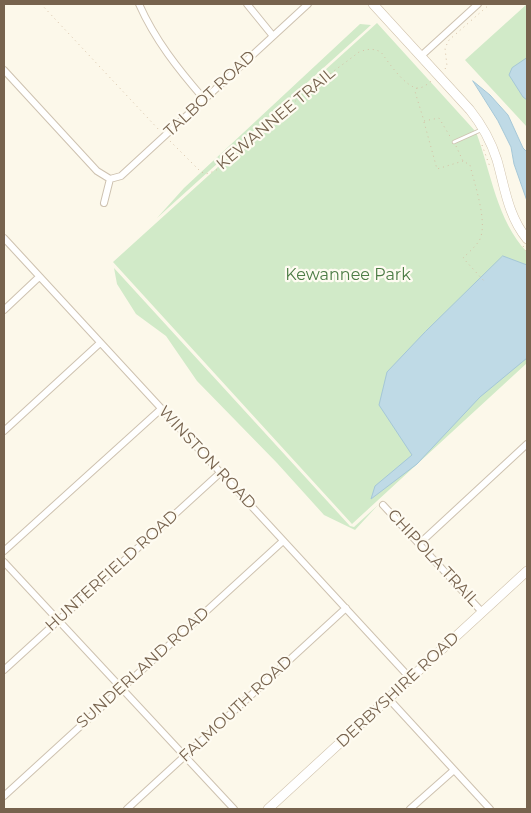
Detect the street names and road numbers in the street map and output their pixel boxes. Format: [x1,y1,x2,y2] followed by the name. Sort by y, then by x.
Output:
[160,47,260,141] street label: TALBOT ROAD
[213,64,339,174] street label: KEWANNEE TRAIL
[154,402,260,514] street label: WINSTON ROAD
[42,506,182,636] street label: HUNTERFIELD ROAD
[383,506,483,610] street label: CHIPOLA TRAIL
[73,603,213,733] street label: SUNDERLAND ROAD
[333,628,463,752] street label: DERBYSHIRE ROAD
[175,652,297,766] street label: FALMOUTH ROAD

